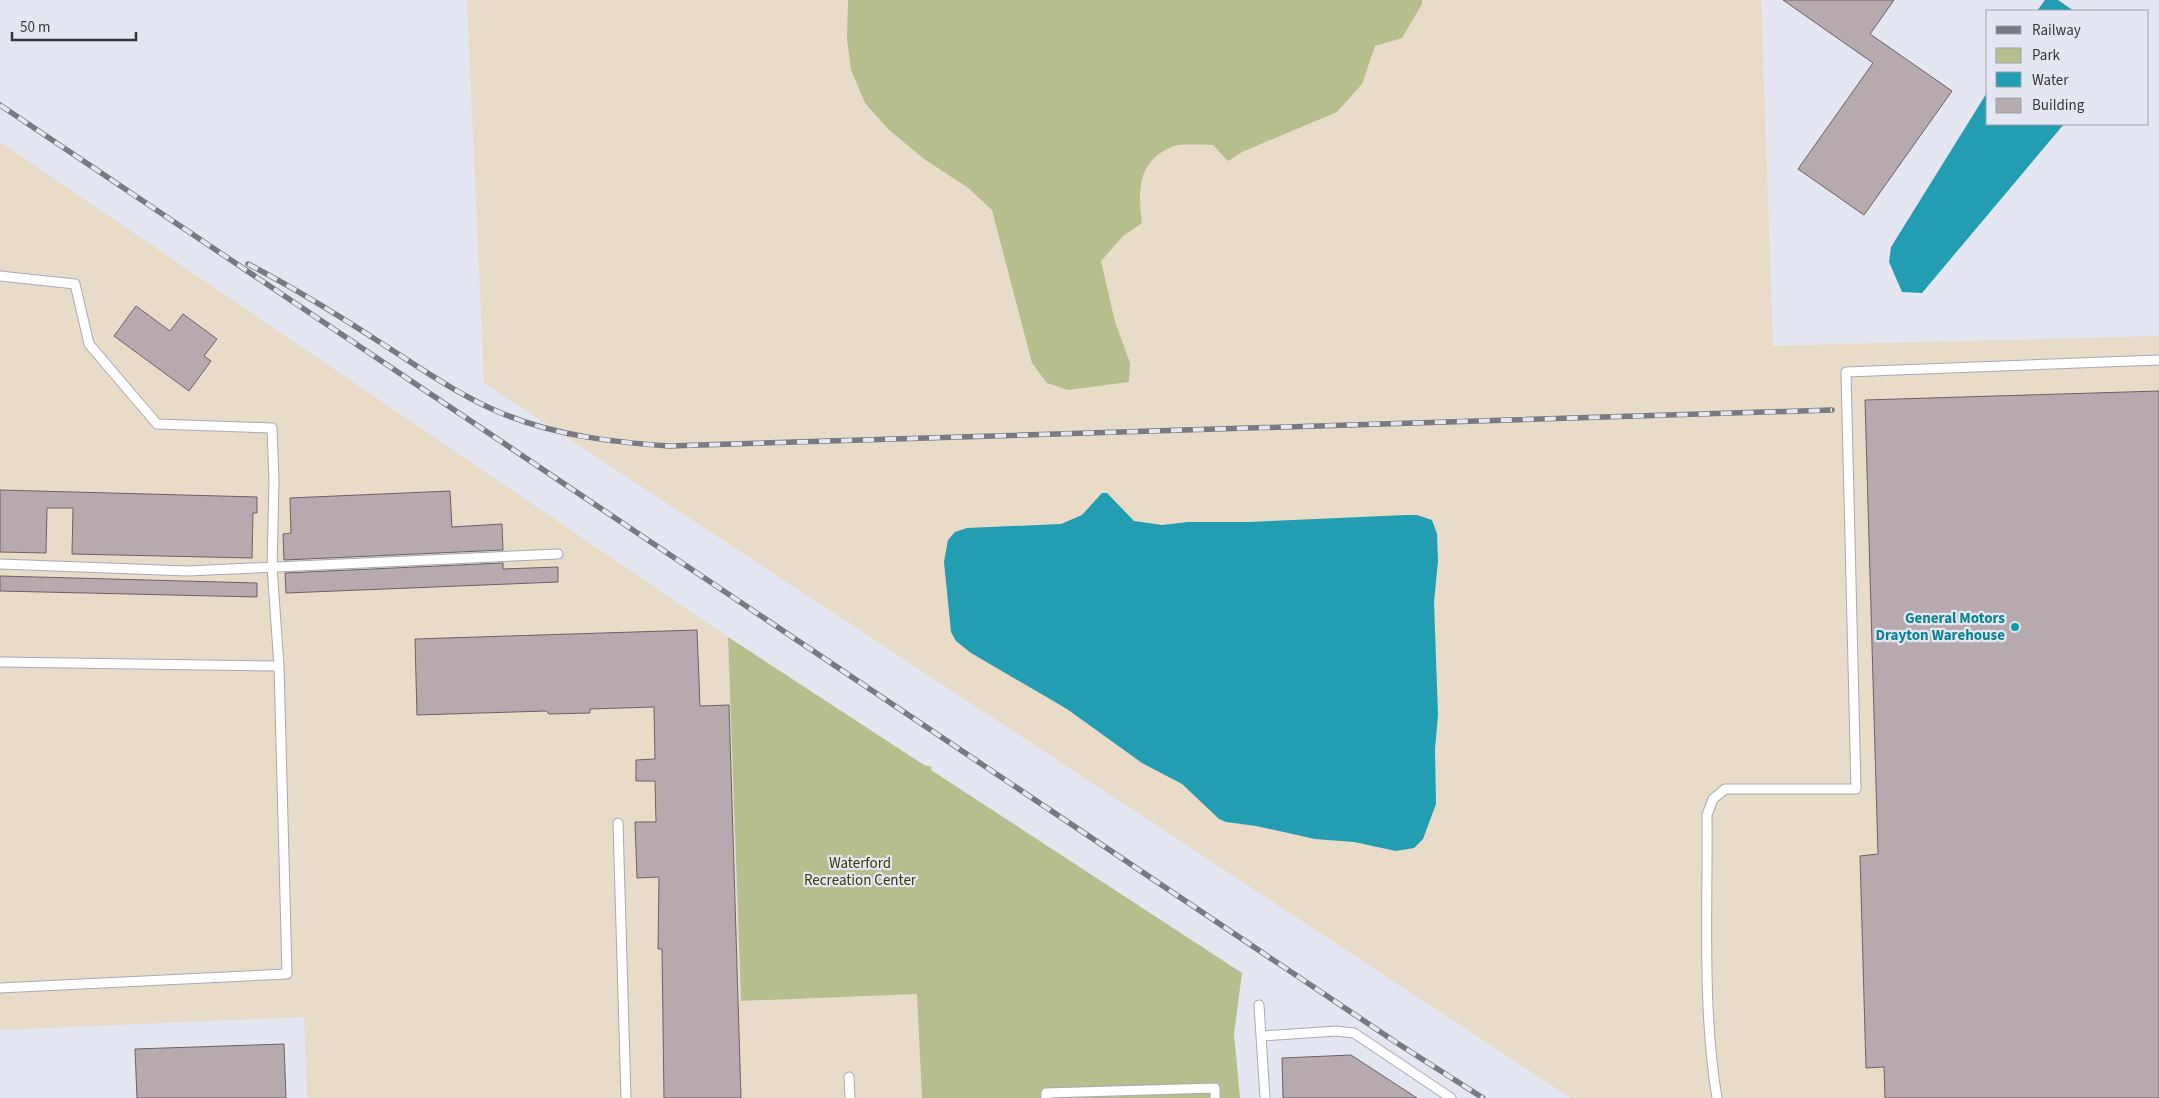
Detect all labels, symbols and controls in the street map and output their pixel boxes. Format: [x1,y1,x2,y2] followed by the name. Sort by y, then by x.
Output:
[12,10,136,42] scale bar
[1986,10,2149,125] legend
[20,17,50,38] text: 50 m
[2032,20,2081,41] text: Railway
[2032,45,2061,66] text: Park
[2032,70,2069,91] text: Water
[2032,95,2085,116] text: Building
[1875,608,2005,646] place label: General Motors Drayton Warehouse
[2009,621,2021,633] marker: General Motors Drayton Warehouse
[804,853,917,891] park label: Waterford Recreation Center

